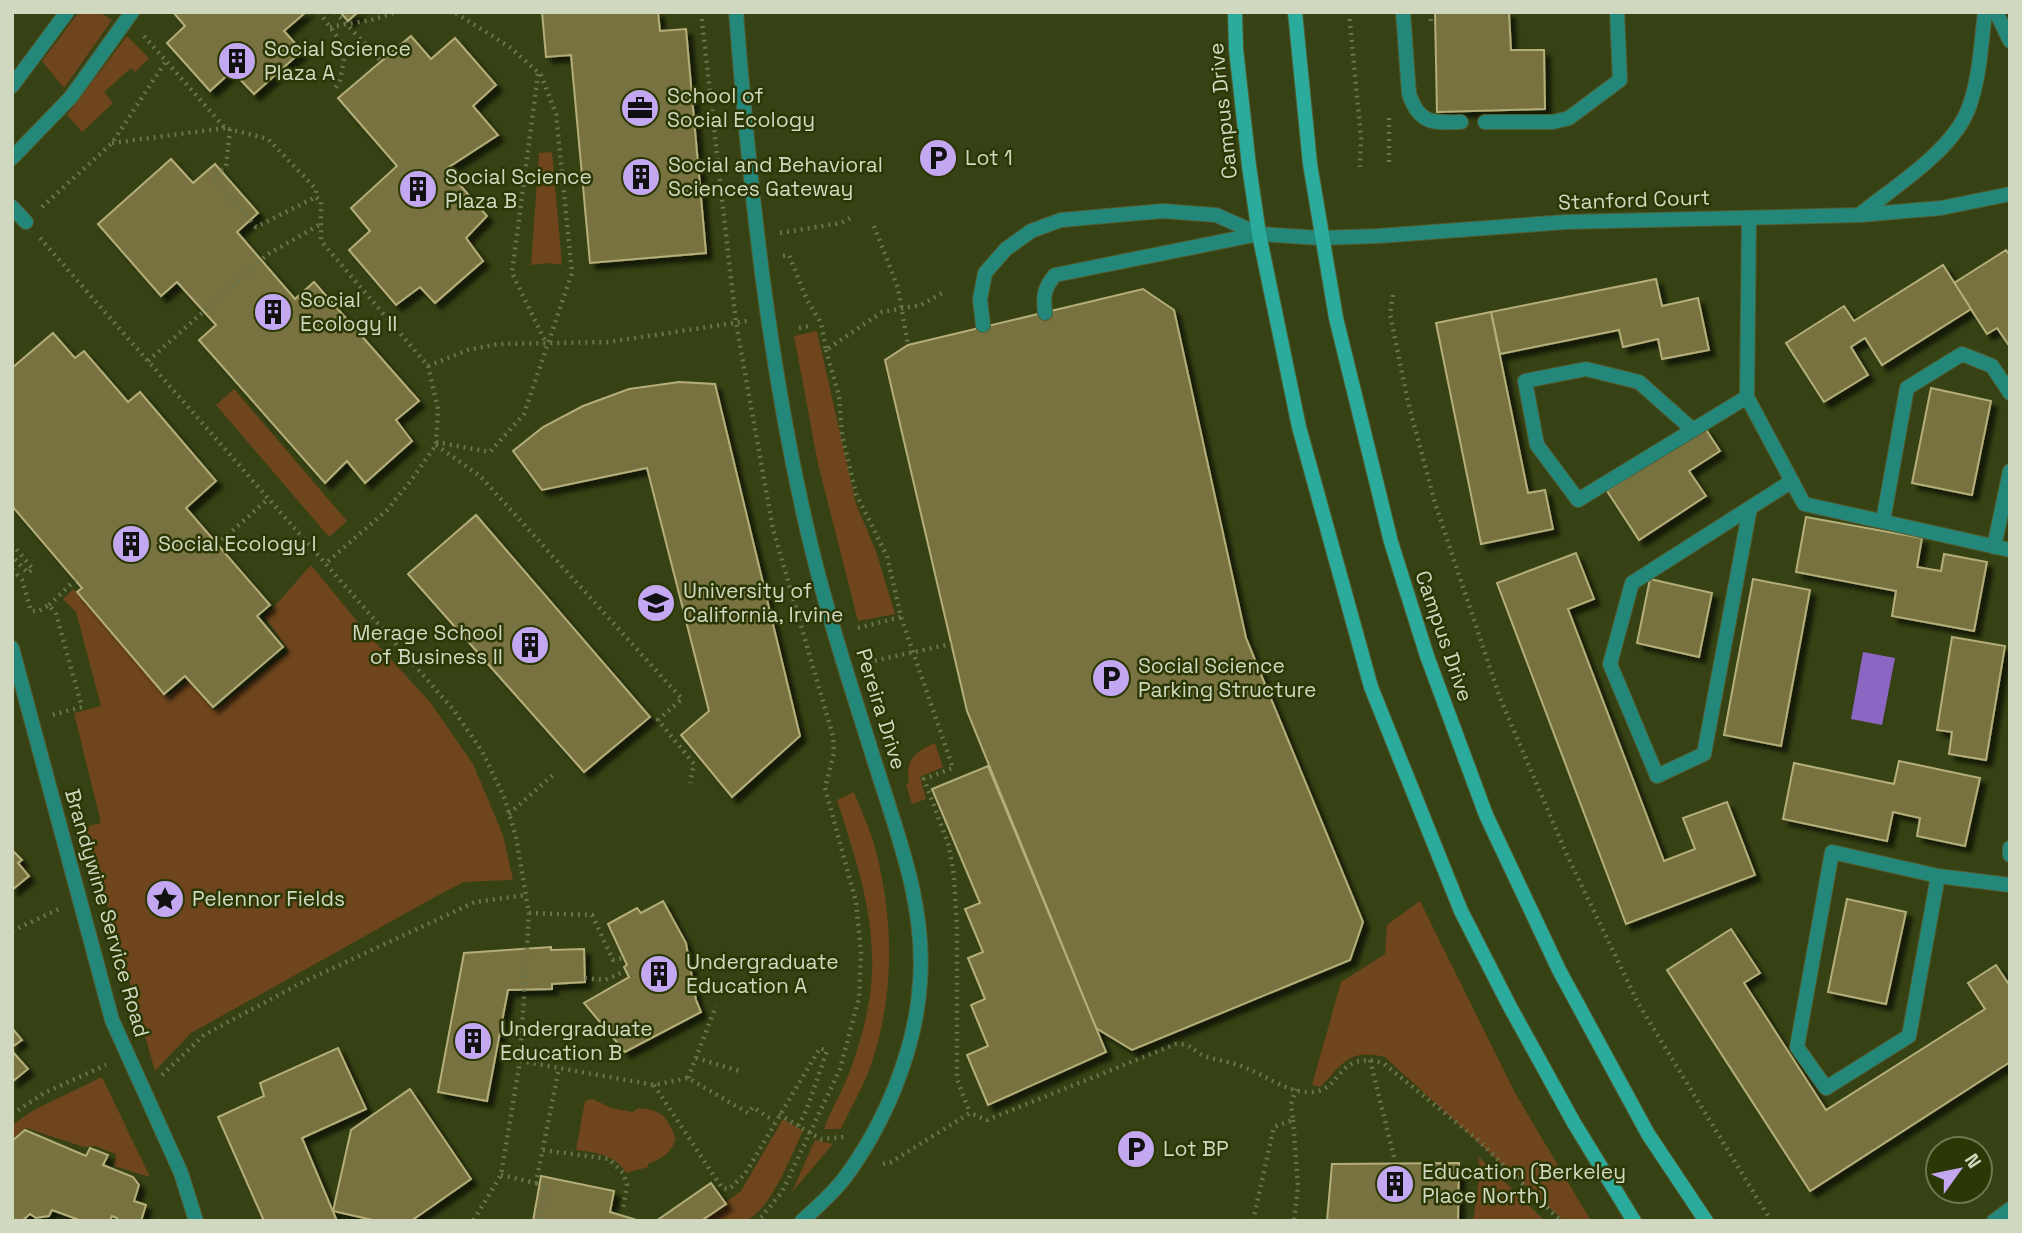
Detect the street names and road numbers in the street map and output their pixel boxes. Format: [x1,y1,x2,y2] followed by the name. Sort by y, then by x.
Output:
[1202,42,1243,180] street label: Campus Drive
[1557,183,1711,216] street label: Stanford Court
[1409,567,1480,705] street label: Campus Drive
[850,645,913,773] street label: Pereira Drive
[59,786,156,1040] street label: Brandywine Service Road

